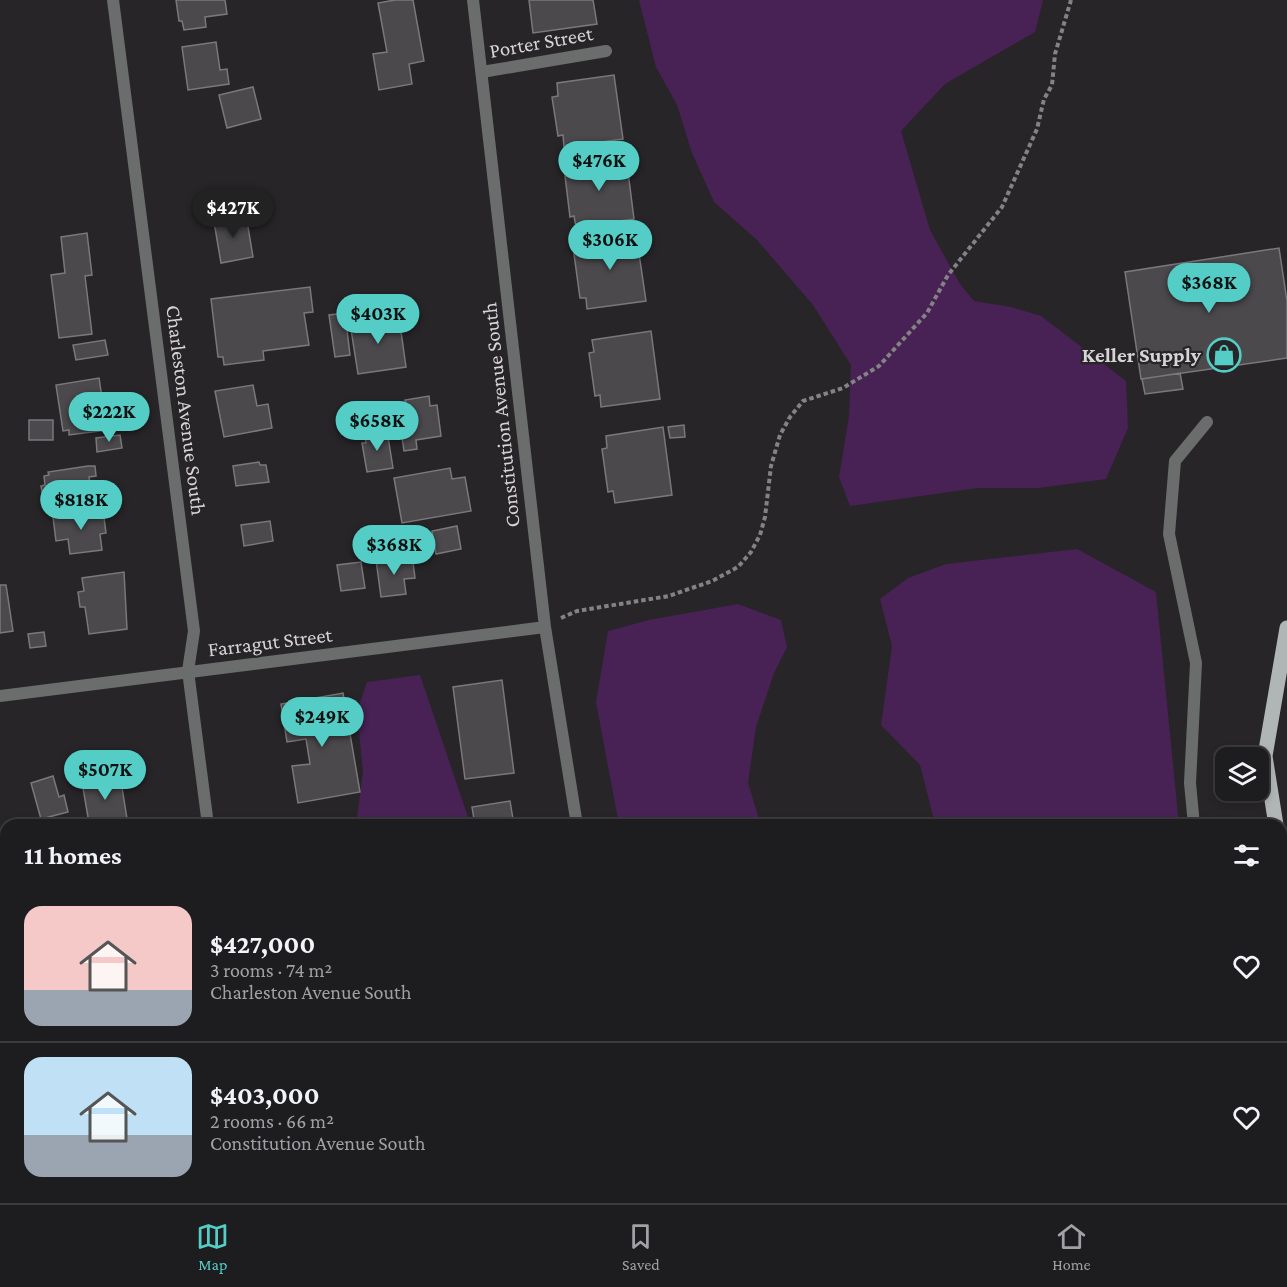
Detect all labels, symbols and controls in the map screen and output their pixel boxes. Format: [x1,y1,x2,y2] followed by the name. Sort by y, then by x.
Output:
[487,21,596,63] street label: Porter Street
[557,141,641,192] pin: $476K
[572,149,626,171] text: $476K
[191,188,275,239] pin: $427K
[207,196,259,218] text: $427K
[568,220,652,271] pin: $306K
[582,228,638,250] text: $306K
[1167,263,1251,314] pin: $368K
[1181,271,1237,293] text: $368K
[336,294,420,345] pin: $403K
[477,301,525,529] street label: Constitution Avenue South
[350,302,406,324] text: $403K
[161,304,211,516] street label: Charleston Avenue South
[1206,337,1242,373] shop icon: Keller Supply
[1082,343,1202,367] place label: Keller Supply
[67,392,151,443] pin: $222K
[83,400,135,422] text: $222K
[335,401,419,452] pin: $658K
[350,409,404,431] text: $658K
[39,480,123,531] pin: $818K
[54,488,108,510] text: $818K
[352,525,436,576] pin: $368K
[366,533,422,555] text: $368K
[206,622,335,662] street label: Farragut Street
[280,697,364,748] pin: $249K
[295,705,349,727] text: $249K
[1215,747,1269,801] map controls
[1215,747,1269,801] button: layers
[63,750,147,801] pin: $507K
[78,758,132,780] text: $507K
[1230,839,1263,872] icon: filters
[24,841,122,870] text: 11 homes
[72,930,144,1002] icon: home
[210,930,315,959] text: $427,000
[1230,950,1263,983] icon: heart
[210,959,332,981] text: 3 rooms · 74 m²
[210,981,411,1003] text: Charleston Avenue South
[72,1081,144,1153] icon: home
[210,1081,319,1110] text: $403,000
[1230,1101,1263,1134] icon: heart
[210,1110,334,1132] text: 2 rooms · 66 m²
[210,1132,425,1154] text: Constitution Avenue South
[196,1220,229,1273] tab: Map
[622,1220,660,1273] tab: Saved
[1052,1220,1091,1273] tab: Home

